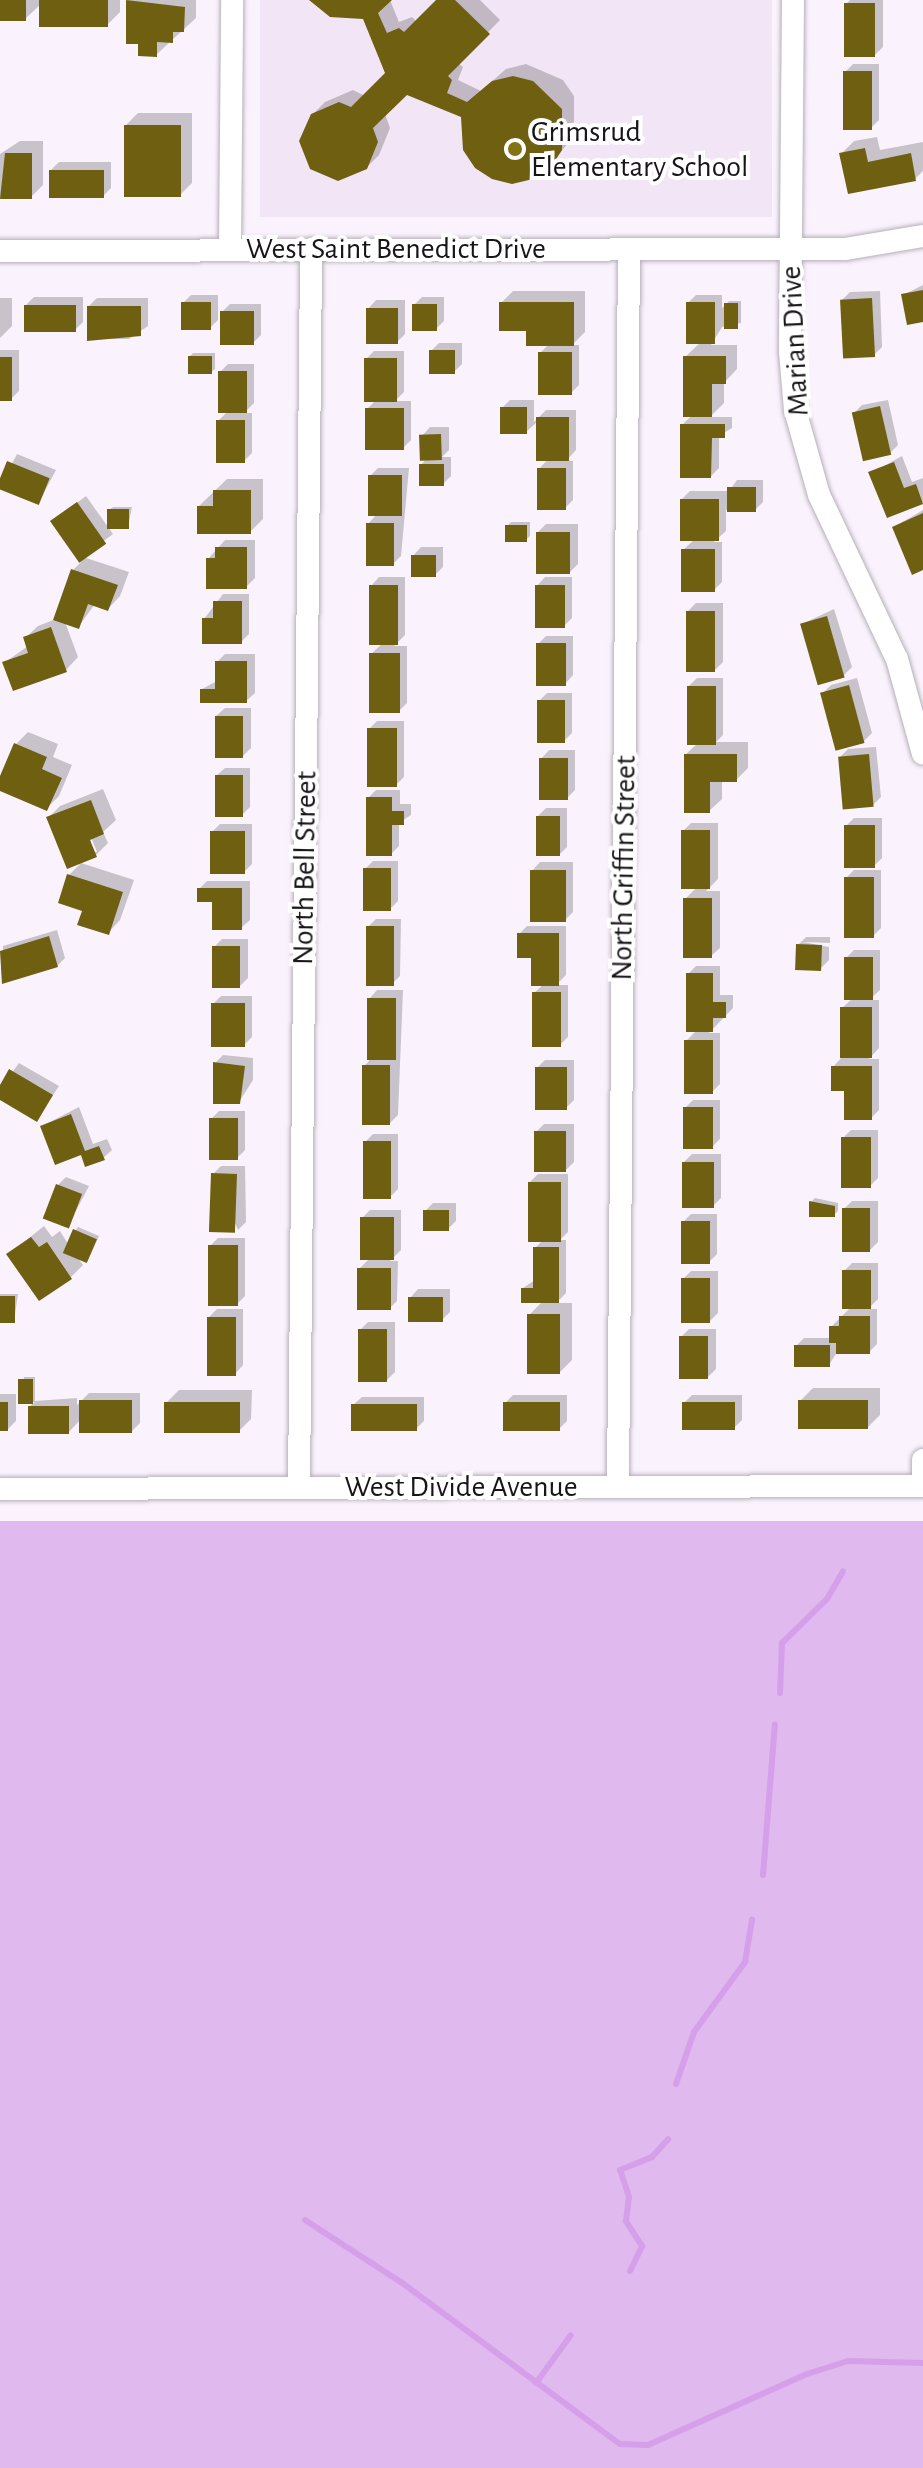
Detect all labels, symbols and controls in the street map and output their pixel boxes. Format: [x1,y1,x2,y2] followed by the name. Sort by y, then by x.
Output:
[531,114,748,184] place label: Grimsrud Elementary School
[506,140,524,158] marker: Grimsrud Elementary School
[246,231,546,267] street label: West Saint Benedict Drive
[773,265,817,417] street label: Marian Drive
[604,755,644,981] street label: North Griffin Street
[285,771,325,965] street label: North Bell Street
[344,1469,578,1505] street label: West Divide Avenue

